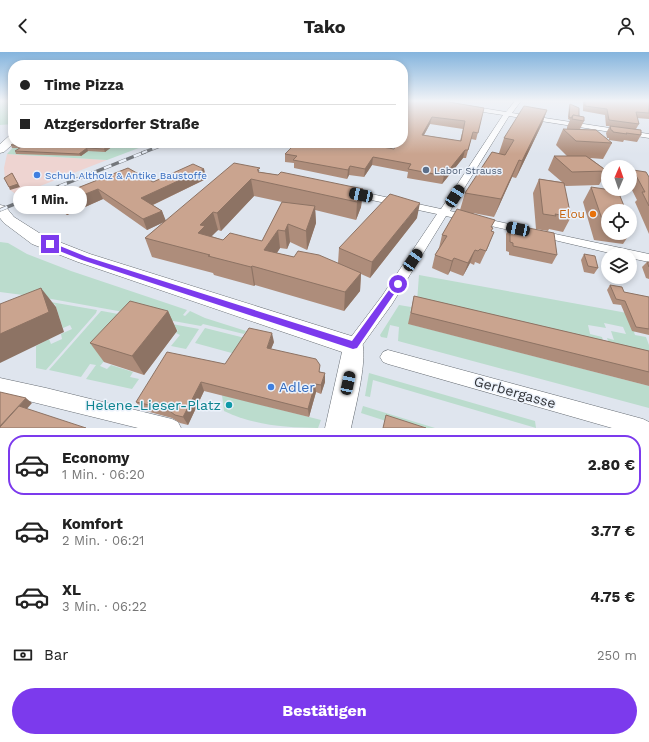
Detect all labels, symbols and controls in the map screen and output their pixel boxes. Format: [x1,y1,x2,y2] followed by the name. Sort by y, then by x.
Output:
[12,15,34,37] icon: back
[615,15,637,37] icon: person
[303,16,346,37] text: Tako
[44,76,124,94] text: Time Pizza
[44,115,199,133] text: Atzgersdorfer Straße
[601,160,637,196] north arrow
[601,160,637,284] map controls
[421,165,431,175] marker: Labor Strauss
[434,165,502,176] place label: Labor Strauss
[32,170,42,180] marker: Schuh Altholz & Antike Baustoffe
[45,170,207,181] place label: Schuh Altholz & Antike Baustoffe
[443,183,467,209] car
[13,186,87,214] callout: 1 Min.
[348,187,374,203] car
[32,192,68,207] text: 1 Min.
[601,204,637,240] button: locate
[559,207,585,221] place label: Elou
[588,209,598,219] marker: Elou
[505,221,531,237] car
[41,235,59,253] route end
[401,247,425,273] car
[601,248,637,284] button: layers
[389,275,407,293] route start
[340,370,356,396] car
[472,373,558,411] street label: Gerbergasse
[279,379,315,395] place label: Adler
[266,382,276,392] marker: Adler
[85,397,221,413] place label: Helene-Lieser-Platz
[224,400,234,410] marker: Helene-Lieser-Platz
[14,447,50,483] icon: car
[62,449,129,467] text: Economy
[588,456,635,474] text: 2.80 €
[62,467,145,482] text: 1 Min. · 06:20
[14,513,50,549] icon: car
[62,515,123,533] text: Komfort
[591,522,635,540] text: 3.77 €
[62,533,144,548] text: 2 Min. · 06:21
[14,579,50,615] icon: car
[62,581,81,599] text: XL
[590,588,635,606] text: 4.75 €
[62,599,147,614] text: 3 Min. · 06:22
[12,644,34,666] icon: cash
[44,646,68,664] text: Bar
[597,648,637,663] text: 250 m
[12,688,637,734] button: Bestätigen

